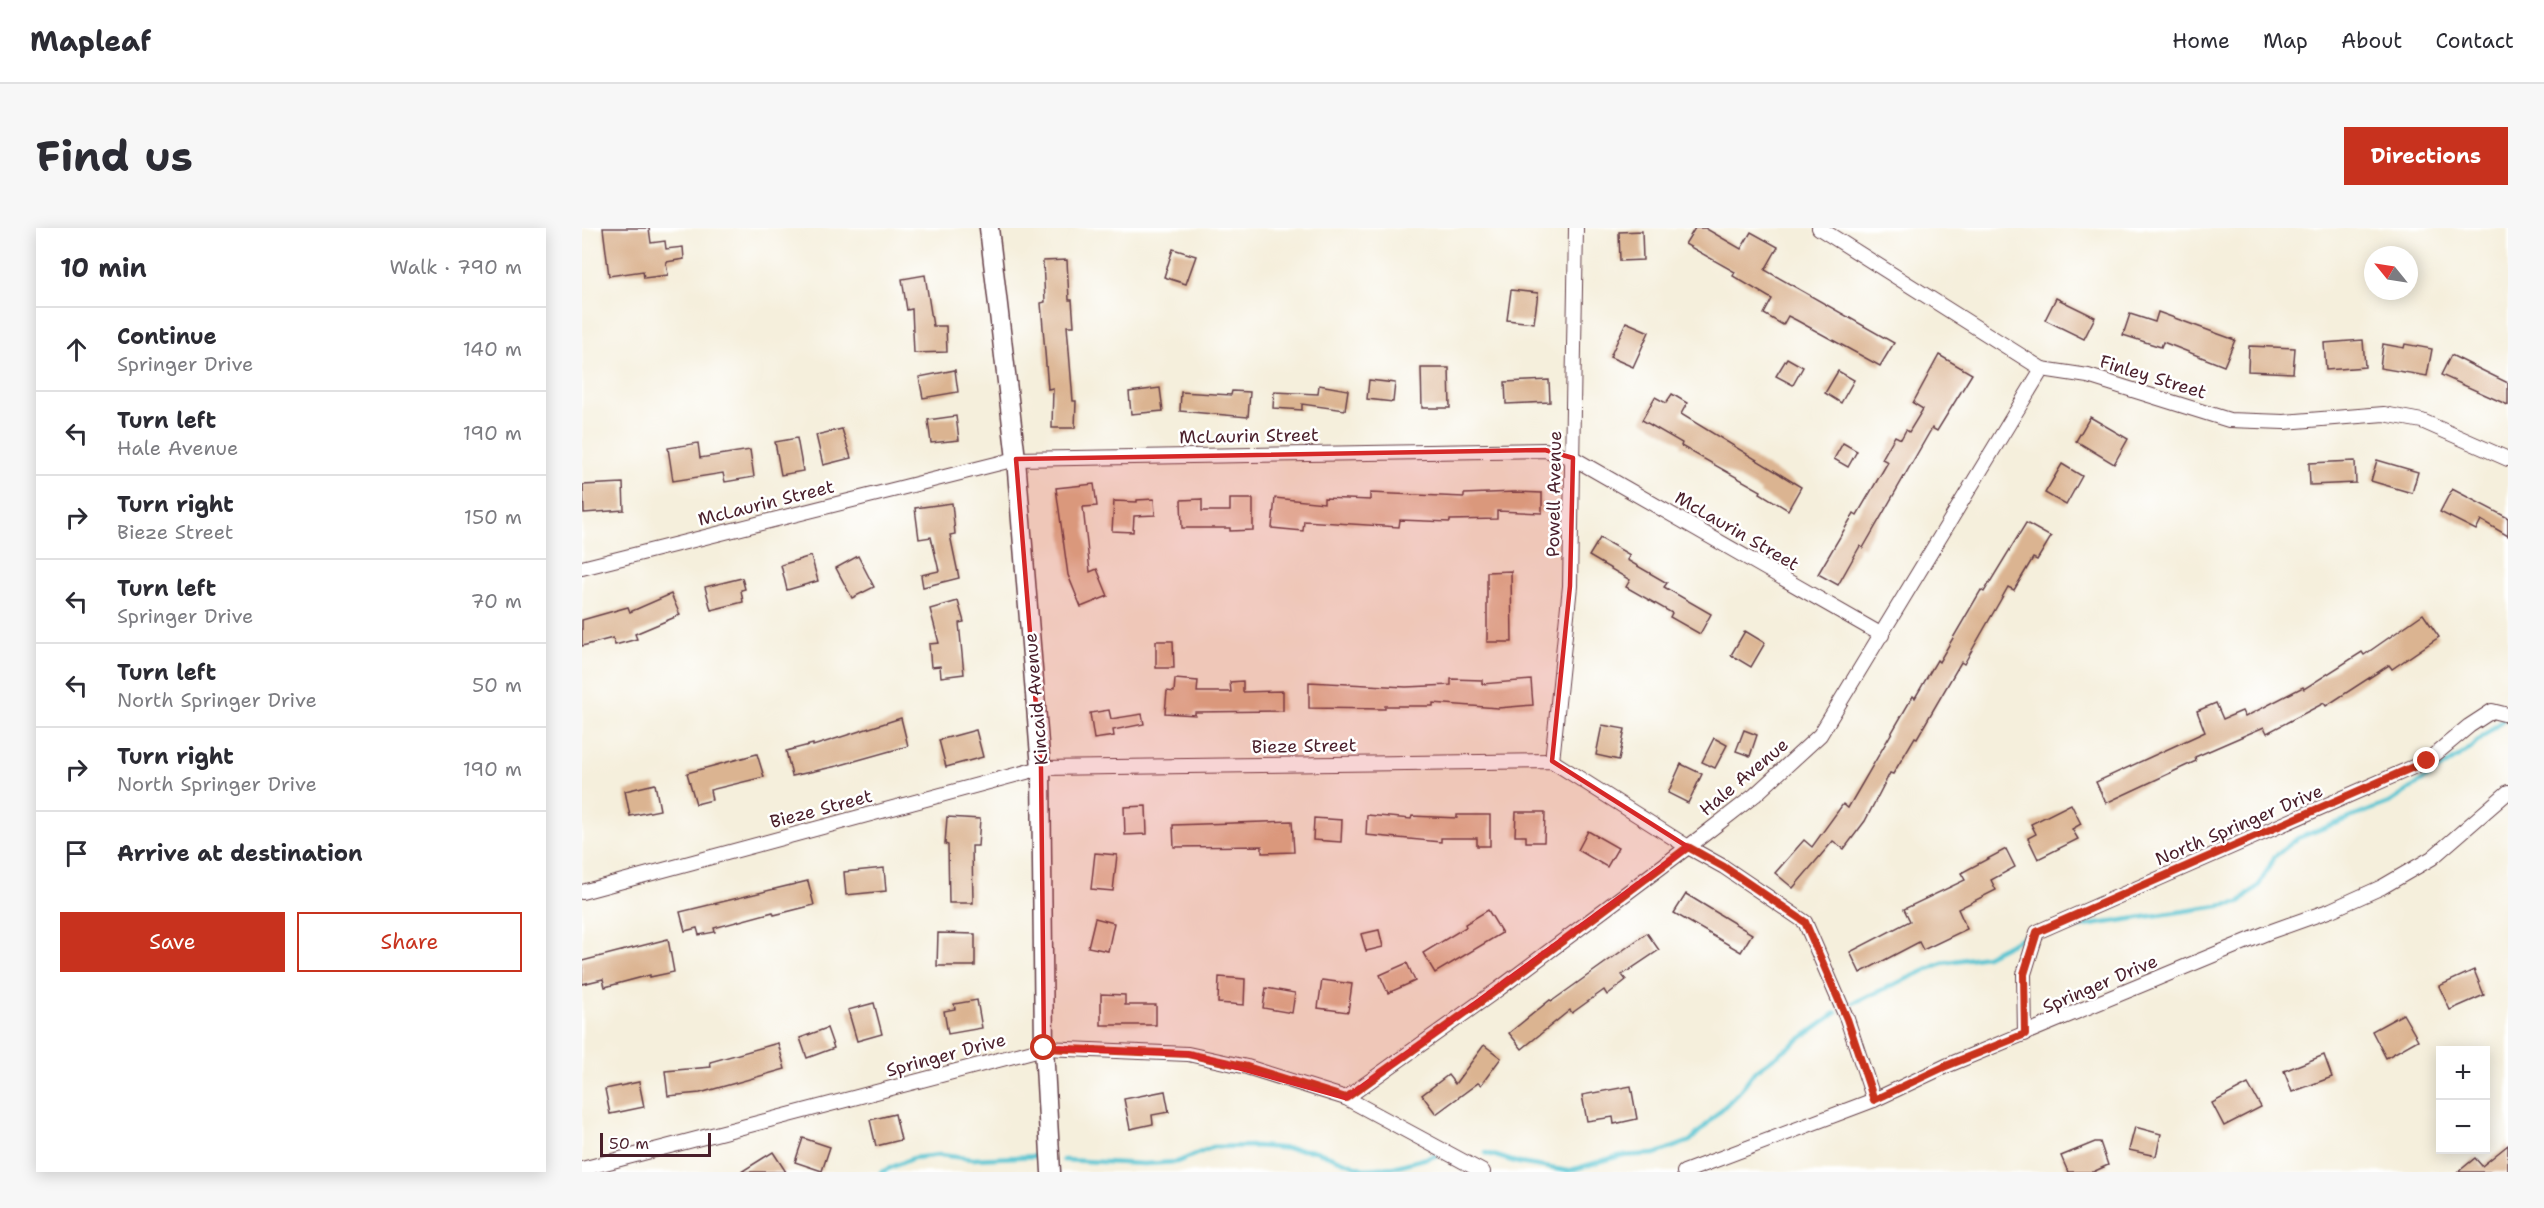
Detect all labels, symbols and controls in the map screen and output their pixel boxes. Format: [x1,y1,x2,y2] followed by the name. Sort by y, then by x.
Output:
[30,22,151,60] text: Mapleaf
[2172,27,2230,55] text: Home
[2263,27,2308,55] text: Map
[2341,27,2402,55] text: About
[2435,27,2514,55] text: Contact
[2344,127,2508,185] button: Directions
[36,128,193,184] text: Find us
[2364,246,2418,300] north arrow
[60,250,147,285] text: 10 min
[389,254,522,280] text: Walk · 790 m
[117,322,217,351] text: Continue
[60,333,93,366] icon: ahead
[463,336,522,362] text: 140 m
[2097,349,2209,405] street label: Finley Street
[117,351,253,377] text: Springer Drive
[117,406,216,435] text: Turn left
[60,417,93,450] icon: left
[463,420,522,446] text: 190 m
[1179,423,1319,449] street label: McLaurin Street
[1541,431,1567,557] street label: Powell Avenue
[117,435,238,461] text: Hale Avenue
[695,474,837,532] street label: McLaurin Street
[1671,486,1804,576] street label: McLaurin Street
[117,490,234,519] text: Turn right
[60,501,93,534] icon: right
[464,504,522,530] text: 150 m
[117,519,234,545] text: Bieze Street
[117,574,216,603] text: Turn left
[60,585,93,618] icon: left
[470,588,522,614] text: 70 m
[117,603,253,629] text: Springer Drive
[1018,632,1054,766] street label: Kincaid Avenue
[117,658,216,687] text: Turn left
[60,669,93,702] icon: left
[472,672,522,698] text: 50 m
[117,687,317,713] text: North Springer Drive
[1251,733,1357,759] street label: Bieze Street
[1694,733,1794,821] street label: Hale Avenue
[117,742,234,771] text: Turn right
[2413,747,2439,773] route end
[60,753,93,786] icon: right
[463,756,522,782] text: 190 m
[117,771,317,797] text: North Springer Drive
[2152,779,2326,871] street label: North Springer Drive
[767,784,875,834] street label: Bieze Street
[60,837,93,870] icon: arrive
[117,839,363,868] text: Arrive at destination
[60,912,285,972] button: Save
[297,912,522,972] button: Share
[2039,949,2161,1019] street label: Springer Drive
[884,1028,1008,1082] street label: Springer Drive
[1030,1034,1056,1060] route start
[2436,1046,2490,1154] map controls
[2436,1046,2490,1100] button: +
[2436,1100,2490,1154] button: −
[600,1130,711,1158] scale bar
[609,1133,649,1154] text: 50 m

